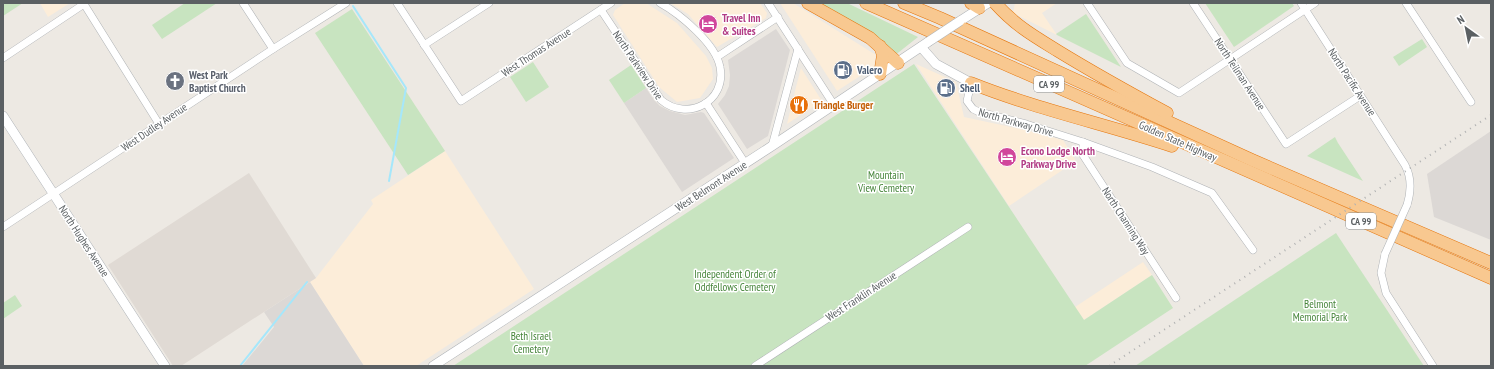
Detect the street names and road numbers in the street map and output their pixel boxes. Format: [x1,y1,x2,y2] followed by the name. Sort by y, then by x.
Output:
[499,24,574,80] street label: West Thomas Avenue
[610,28,666,103] street label: North Parkview Drive
[1211,35,1269,113] street label: North Teilman Avenue
[1325,46,1379,119] street label: North Pacific Avenue
[1034,76,1064,92] road number: CA 99
[118,100,190,154] street label: West Dudley Avenue
[977,105,1056,140] street label: North Parkway Drive
[1137,118,1220,165] street label: Golden State Highway
[673,157,750,214] street label: West Belmont Avenue
[1099,185,1154,258] street label: North Channing Way
[56,203,113,280] street label: North Hughes Avenue
[1346,213,1376,229] road number: CA 99
[823,268,899,324] street label: West Franklin Avenue

